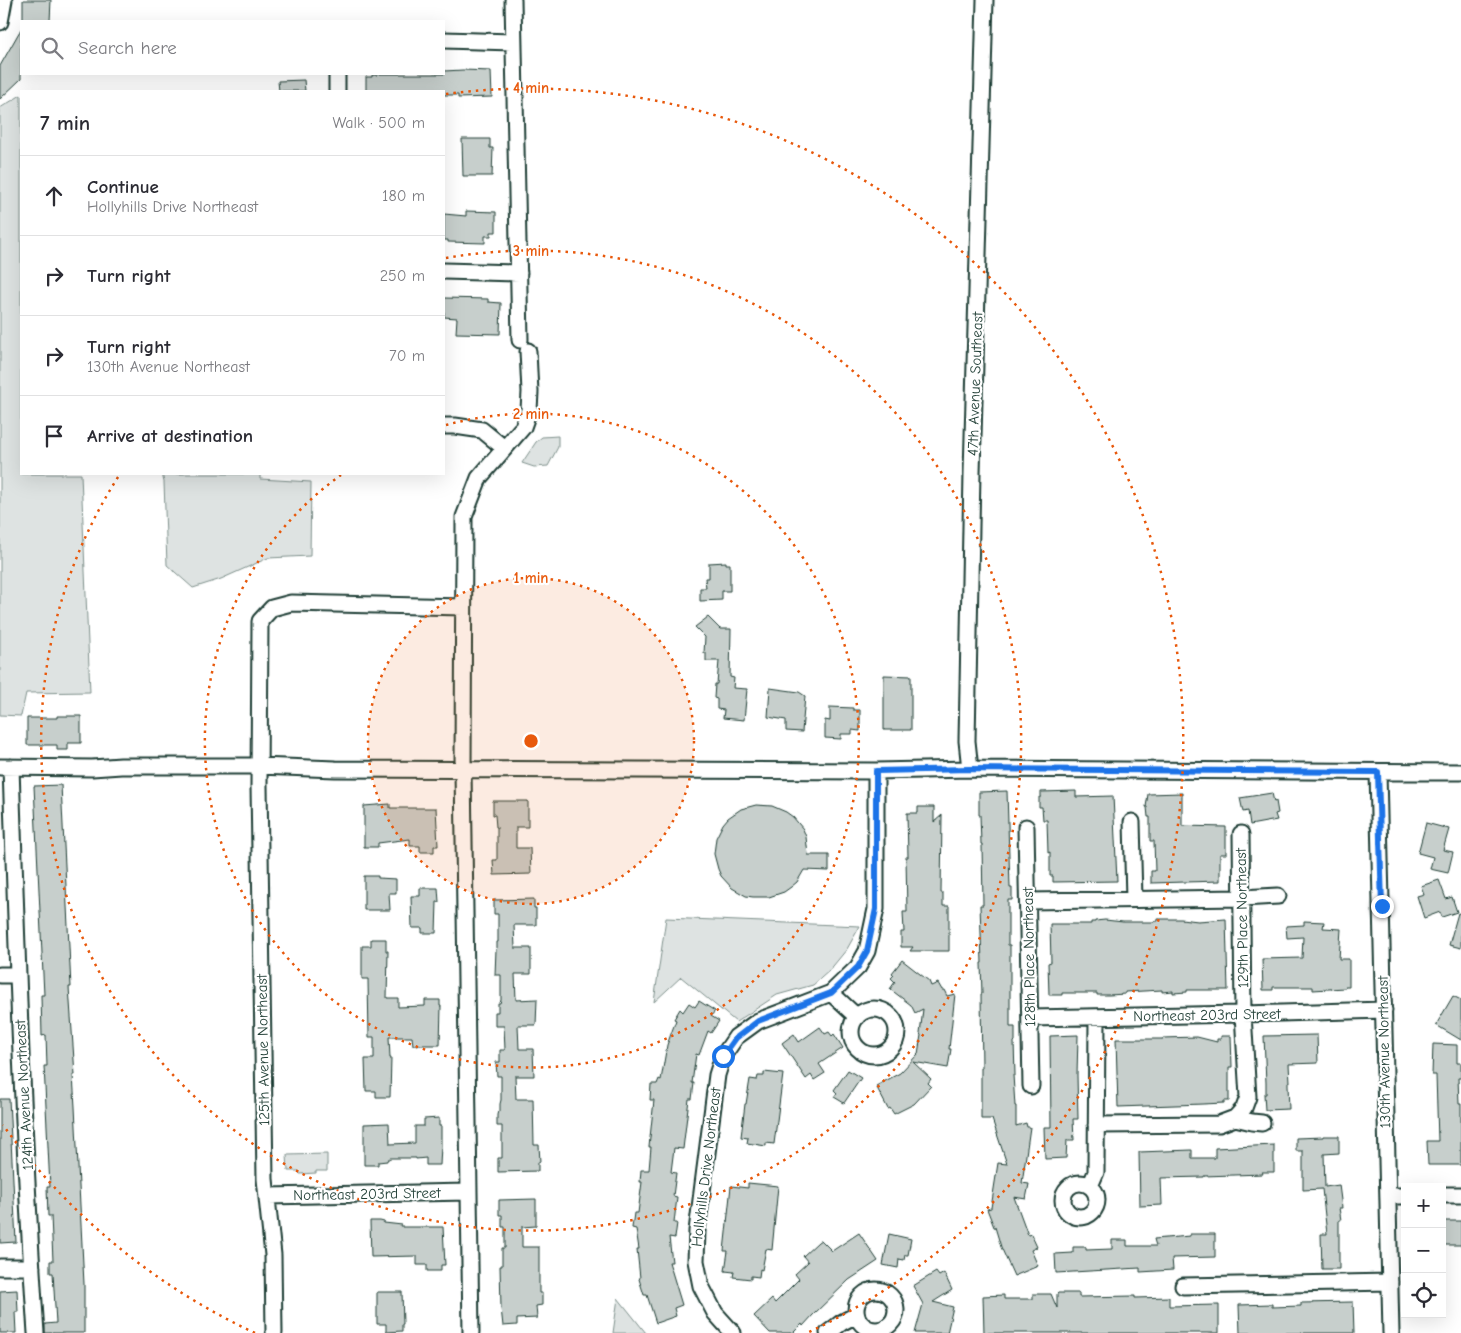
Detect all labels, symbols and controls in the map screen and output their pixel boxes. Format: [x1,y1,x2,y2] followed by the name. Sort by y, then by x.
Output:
[20,20,445,75] search box
[38,34,66,62] icon: search
[78,37,177,59] text: Search here
[513,79,549,97] text: 4 min
[40,111,90,135] text: 7 min
[332,114,425,132] text: Walk · 500 m
[87,176,159,198] text: Continue
[40,182,68,210] icon: ahead
[382,187,425,205] text: 180 m
[87,198,258,216] text: Hollyhills Drive Northeast
[513,242,549,260] text: 3 min
[40,262,68,290] icon: right
[87,265,171,287] text: Turn right
[380,267,425,285] text: 250 m
[963,311,987,456] street label: 47th Avenue Southeast
[87,336,171,358] text: Turn right
[40,342,68,370] icon: right
[389,347,425,365] text: 70 m
[87,358,250,376] text: 130th Avenue Northeast
[513,405,549,423] text: 2 min
[40,422,68,450] icon: arrive
[87,425,253,447] text: Arrive at destination
[514,569,548,587] text: 1 min
[522,732,540,750] centre of rings
[1232,847,1252,988] street label: 129th Place Northeast
[1019,886,1039,1027] street label: 128th Place Northeast
[1371,895,1394,918] route end
[253,973,273,1126] street label: 125th Avenue Northeast
[1374,975,1394,1128] street label: 130th Avenue Northeast
[1133,1005,1282,1025] street label: Northeast 203rd Street
[11,1018,37,1171] street label: 124th Avenue Northeast
[712,1045,735,1068] route start
[687,1086,725,1248] street label: Hollyhills Drive Northeast
[1401,1183,1446,1318] map controls
[1401,1183,1446,1228] button: +
[293,1184,442,1204] street label: Northeast 203rd Street
[1401,1228,1446,1273] button: −
[1401,1273,1446,1318] button: locate

